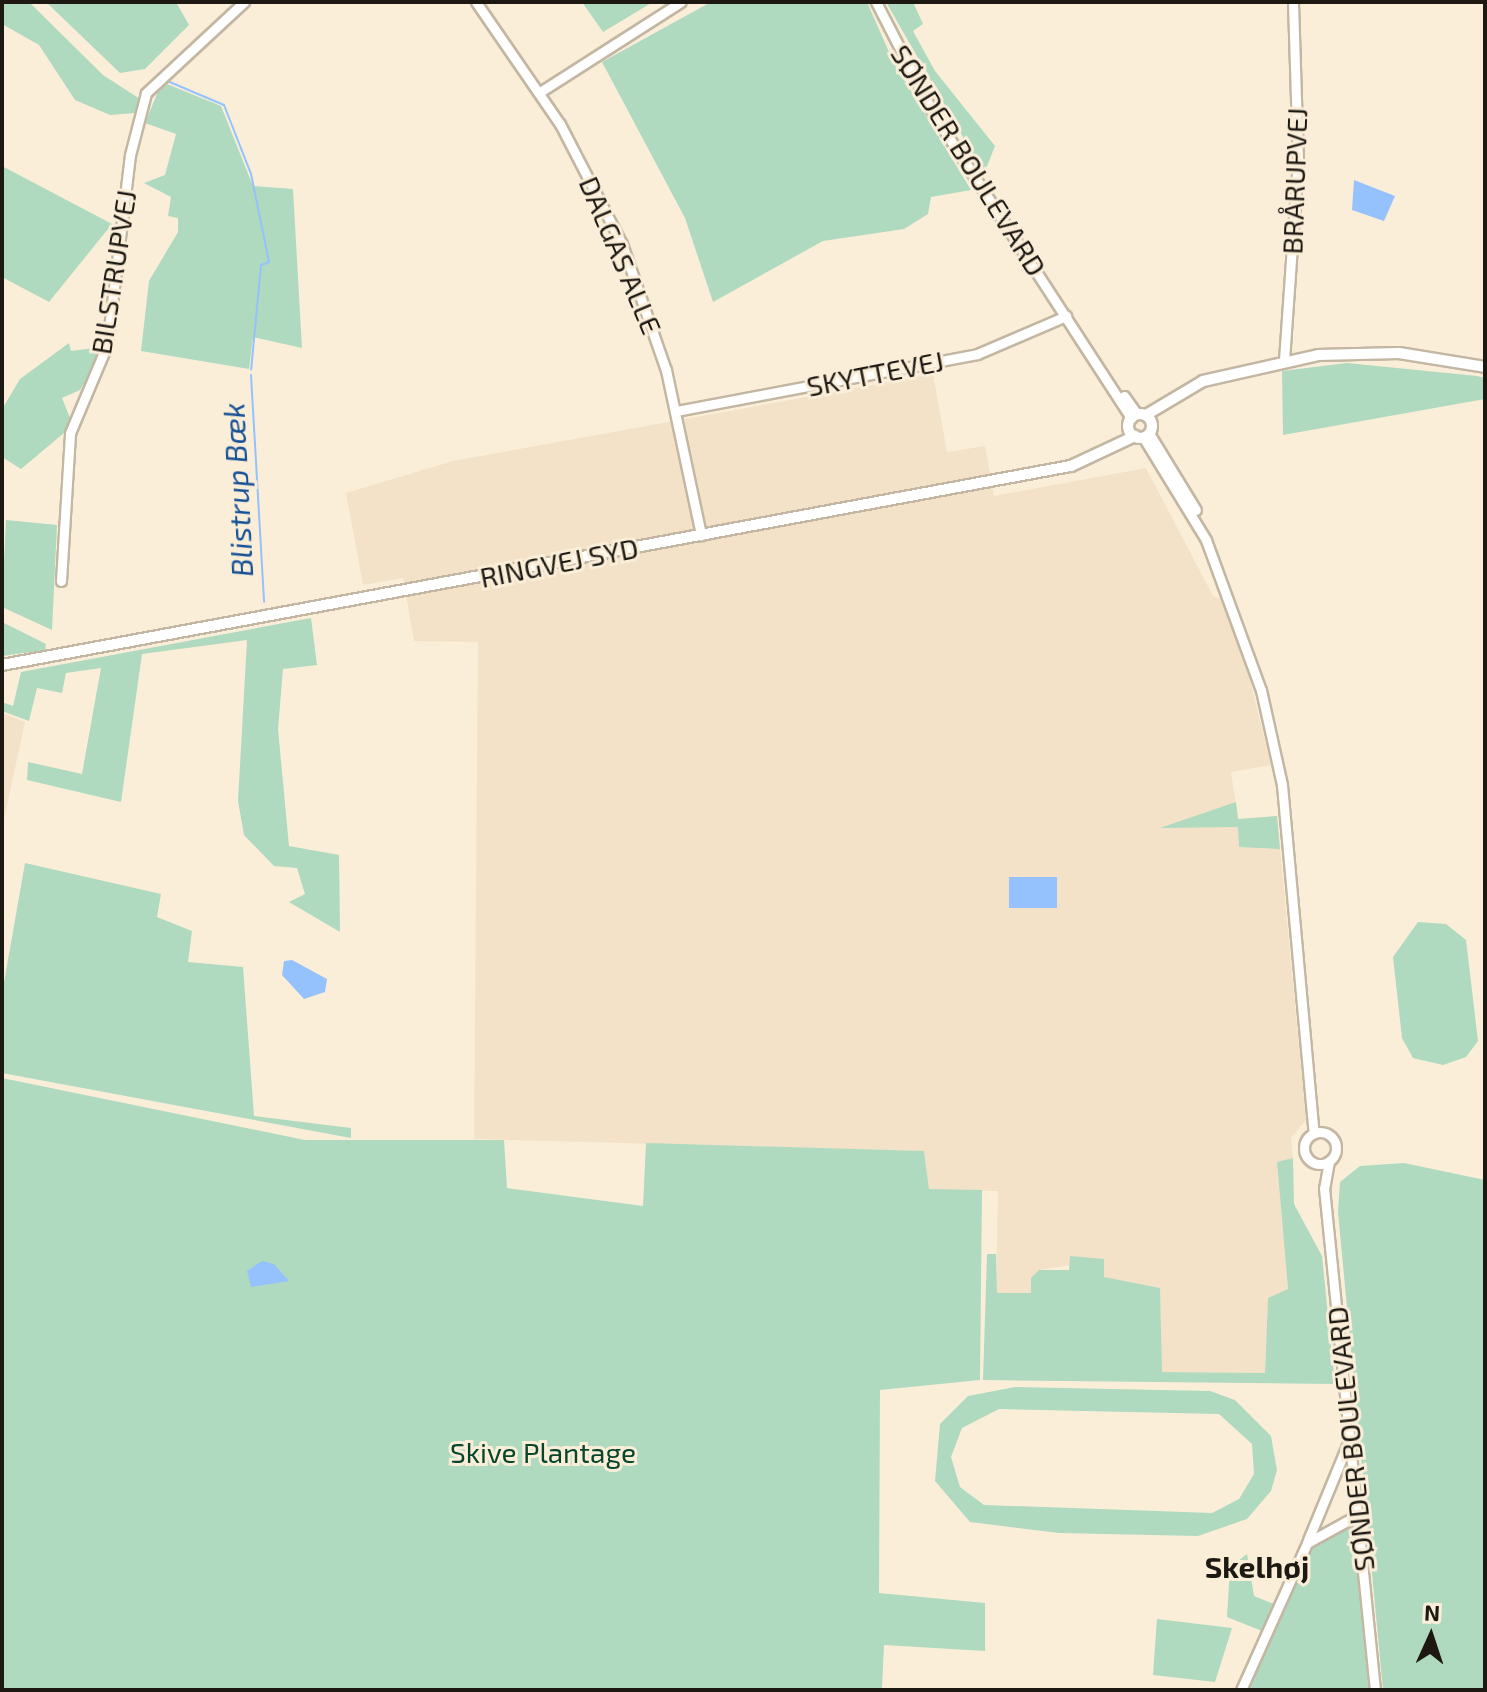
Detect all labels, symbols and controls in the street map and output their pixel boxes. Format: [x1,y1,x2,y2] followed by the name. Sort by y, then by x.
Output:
[884,38,1054,282] street label: SØNDER BOULEVARD
[1275,107,1313,255] street label: BRÅRUPVEJ
[573,171,669,339] street label: DALGAS ALLE
[83,187,143,357] street label: BILSTRUPVEJ
[804,343,946,403] street label: SKYTTEVEJ
[214,402,260,578] water label: Blistrup Bæk
[477,530,641,594] street label: RINGVEJ SYD
[1319,1305,1381,1573] street label: SØNDER BOULEVARD
[450,1435,636,1469] park label: Skive Plantage
[1205,1548,1309,1584] district label: Skelhøj
[1391,1596,1471,1676] north arrow
[1424,1599,1441,1625] text: N

